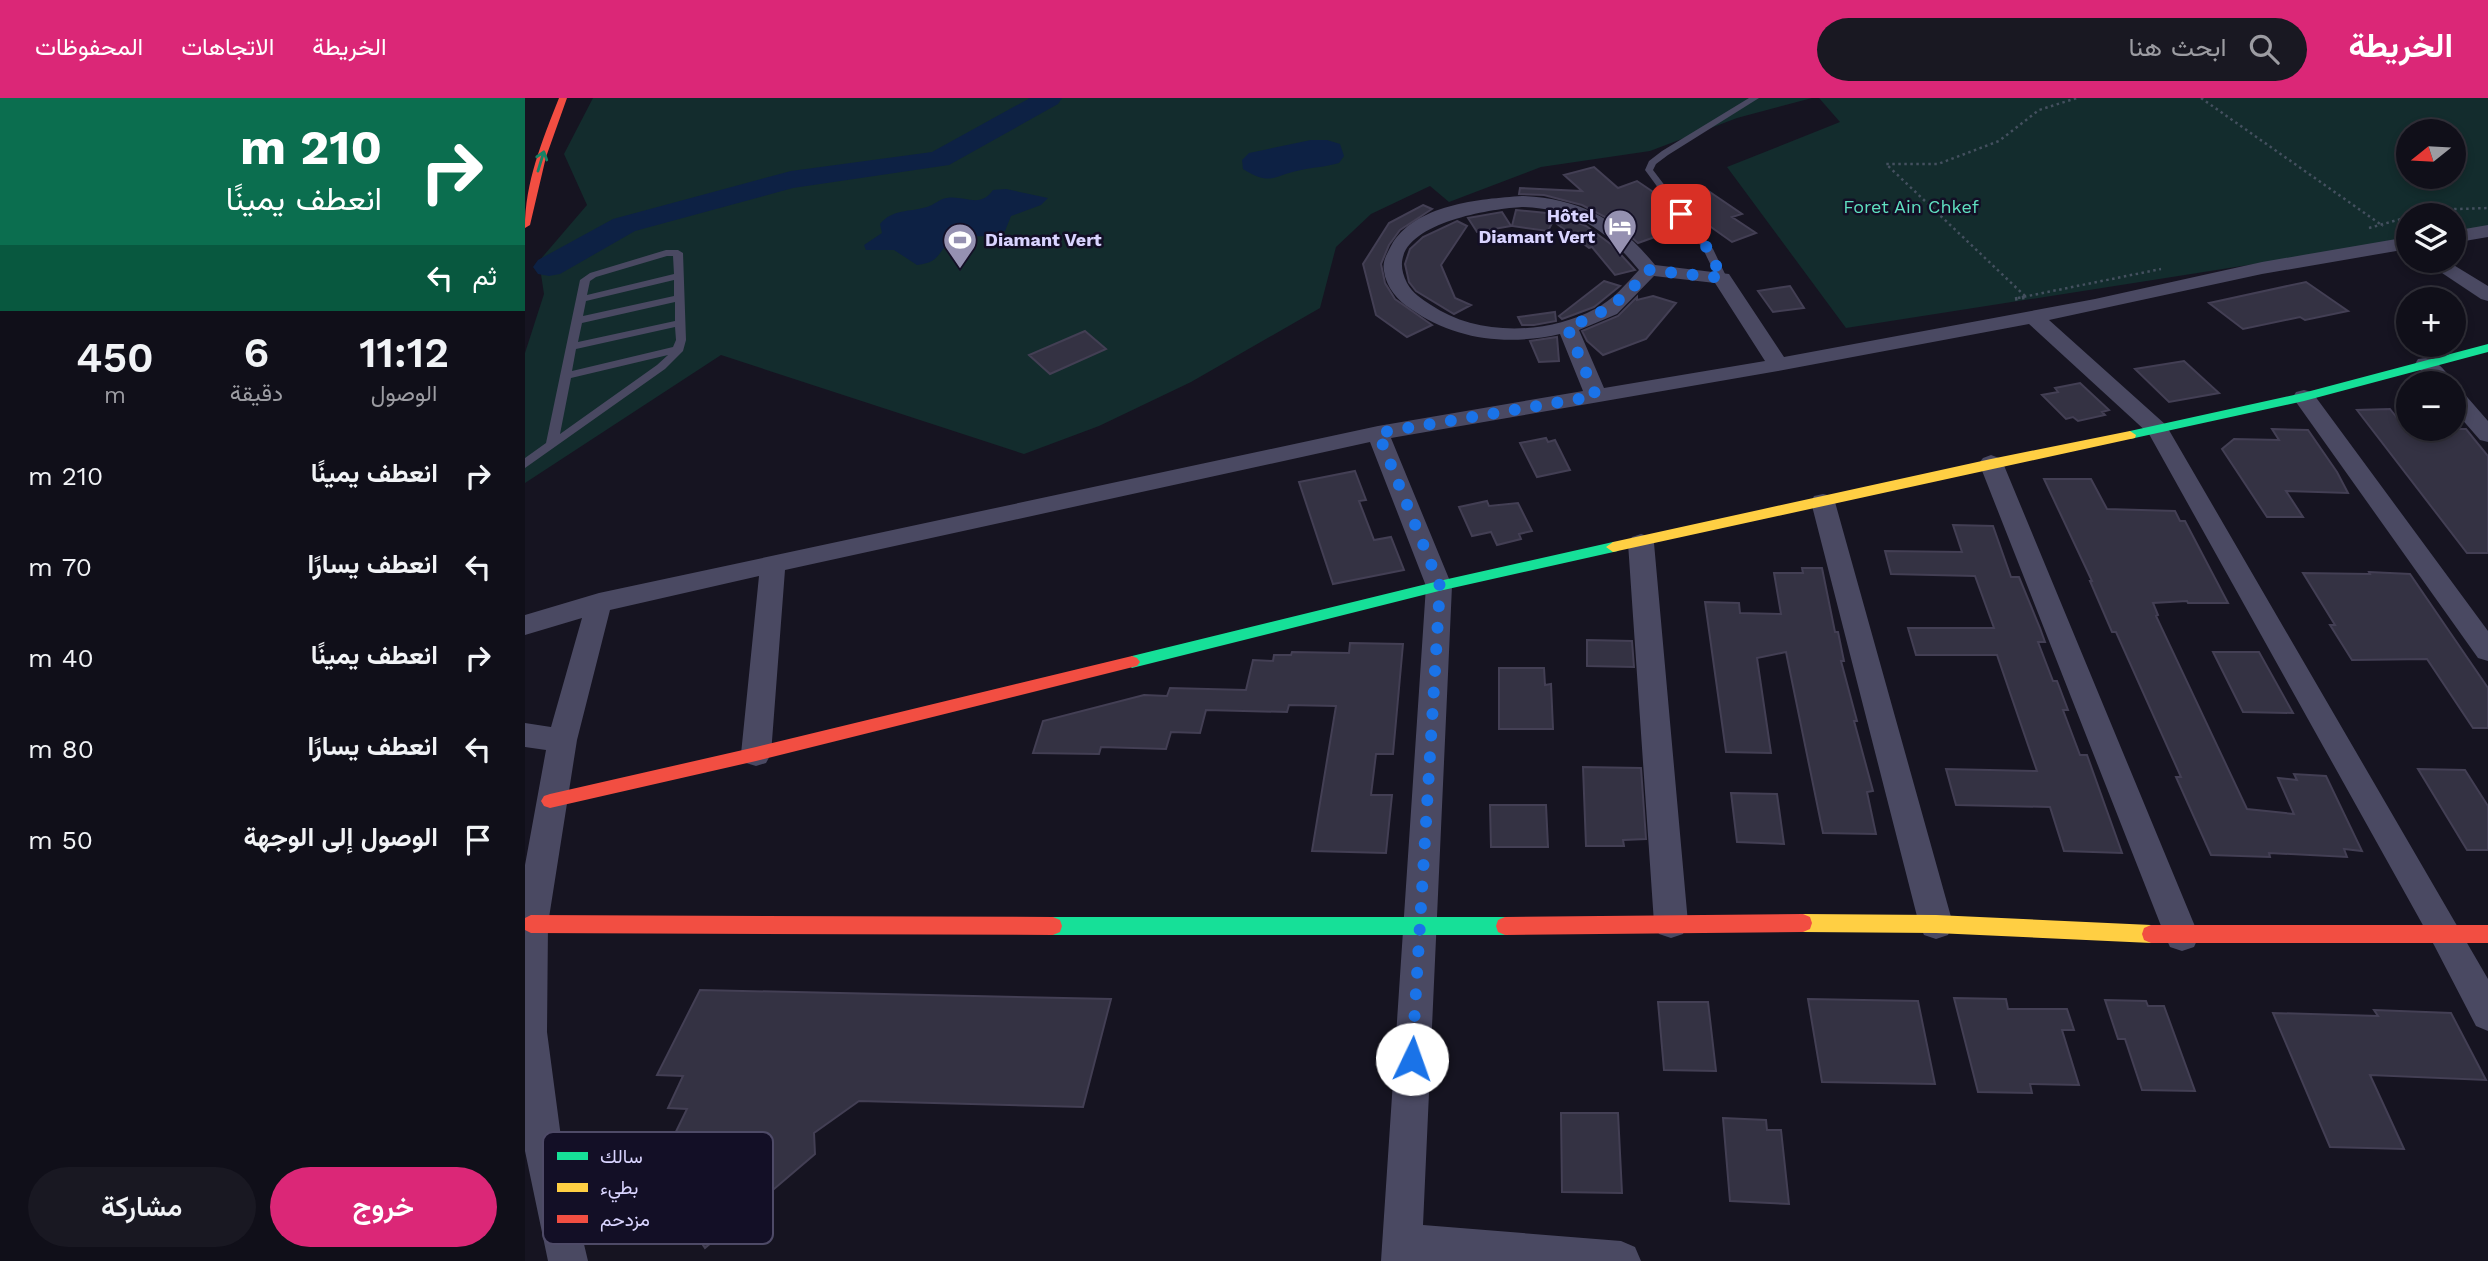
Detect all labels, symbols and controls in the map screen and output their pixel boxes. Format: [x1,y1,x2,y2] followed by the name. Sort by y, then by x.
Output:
[1817,18,2307,81] search box
[2349,26,2453,65] text: الخريطة
[2245,30,2283,68] icon: search
[2128,32,2227,62] text: ابحث هنا
[35,33,143,61] text: المحفوظات
[181,33,274,61] text: الاتجاهات
[312,33,387,61] text: الخريطة
[240,118,382,176] text: 210 m
[2396,119,2466,189] north arrow
[2396,119,2466,441] map controls
[406,126,497,217] icon: right
[535,150,548,172] one-way arrow
[226,180,382,218] text: انعطف يمينًا
[1651,184,1711,244] pin
[1662,195,1700,233] icon: arrive
[1843,196,1979,217] park label: Foret Ain Chkef
[2396,203,2466,273] button: layers
[1478,205,1595,247] place label: Hôtel Diamant Vert
[1601,207,1639,256] hotel icon: Hôtel Diamant Vert
[941,221,979,270] sports icon: Diamant Vert
[985,229,1102,250] place label: Diamant Vert
[421,259,459,297] icon: left
[473,261,497,291] text: ثم
[2396,287,2466,357] button: +
[244,328,269,377] text: 6
[359,328,449,377] text: 11:12
[76,333,154,382] text: 450
[2396,371,2466,441] button: −
[230,380,283,407] text: دقيقة
[371,380,437,407] text: الوصول
[104,382,126,409] text: m
[459,457,497,495] icon: right
[311,458,438,488] text: انعطف يمينًا
[28,461,103,491] text: 210 m
[459,548,497,586] icon: left
[308,549,438,579] text: انعطف يسارًا
[28,552,92,582] text: 70 m
[459,639,497,677] icon: right
[311,640,438,670] text: انعطف يمينًا
[28,643,94,673] text: 40 m
[459,730,497,768] icon: left
[308,731,438,761] text: انعطف يسارًا
[28,734,94,764] text: 80 m
[459,821,497,859] icon: arrive
[243,822,438,852] text: الوصول إلى الوجهة
[28,825,93,855] text: 50 m
[1375,1022,1449,1096] position arrow
[543,1132,773,1244] legend
[600,1145,643,1168] text: سالك
[28,1167,256,1247] button: مشاركة
[270,1167,497,1247] button: خروج
[600,1176,638,1203] text: بطيء
[600,1208,650,1232] text: مزدحم

